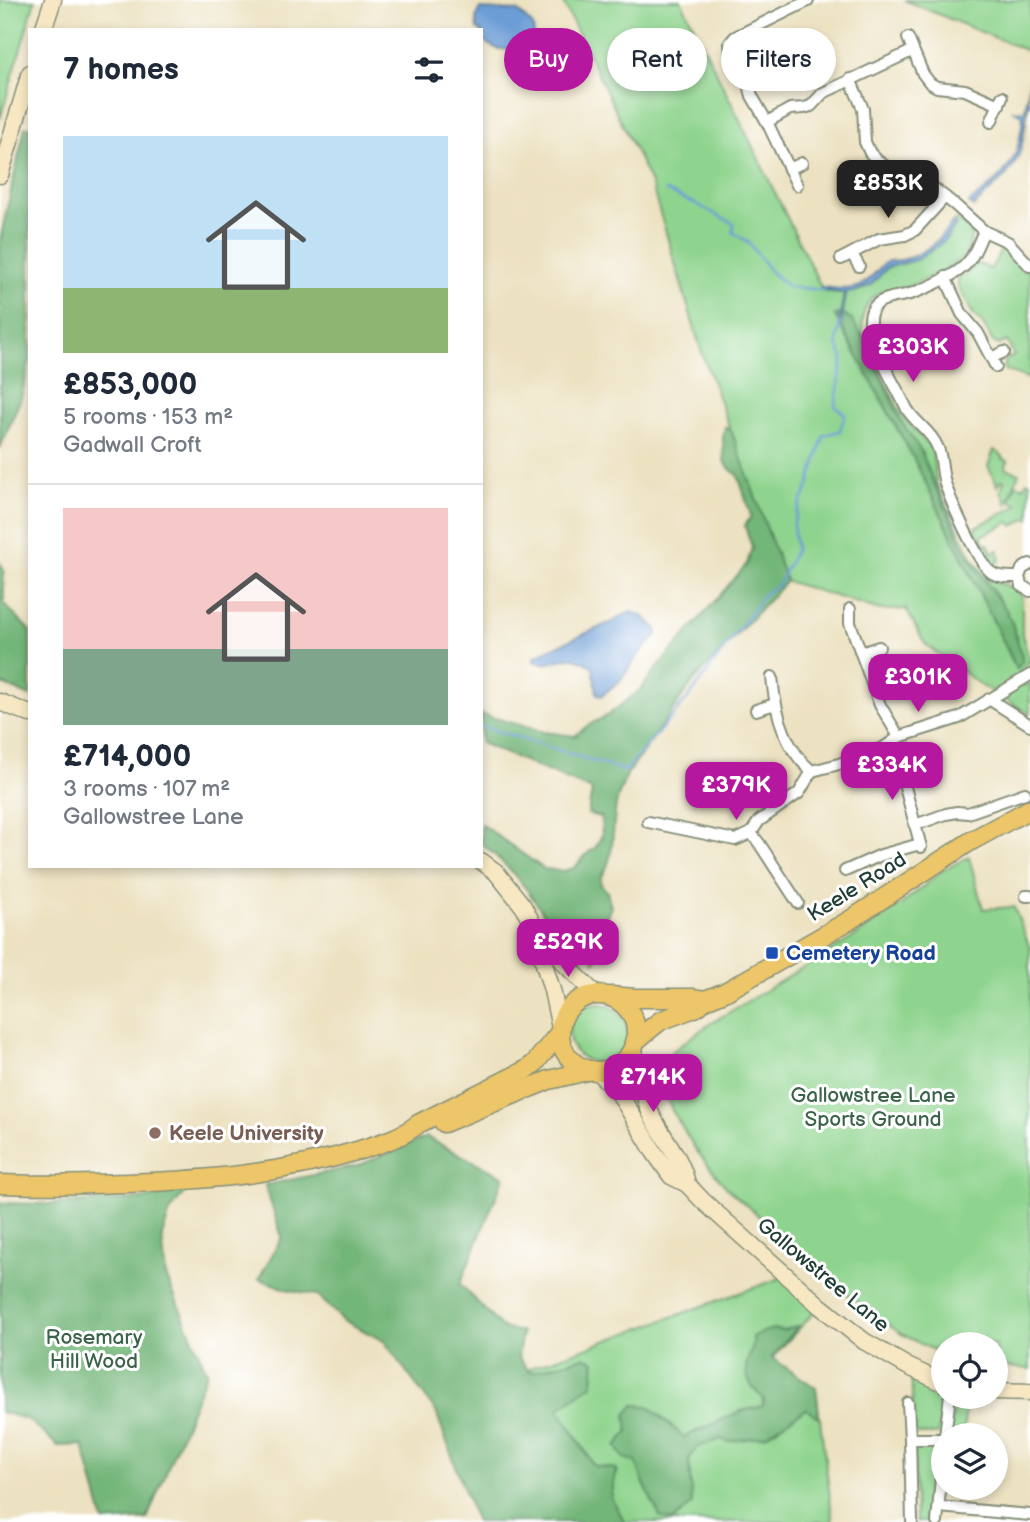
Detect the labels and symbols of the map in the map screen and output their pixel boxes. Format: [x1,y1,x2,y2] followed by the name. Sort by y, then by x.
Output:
[839,160,937,220] pin: £853K
[864,324,962,384] pin: £303K
[869,654,967,714] pin: £301K
[843,742,941,802] pin: £334K
[687,762,785,822] pin: £379K
[803,847,911,927] street label: Keele Road
[519,920,617,979] pin: £529K
[786,941,936,966] place label: Cemetery Road
[764,945,780,961] marker: Cemetery Road
[604,1054,702,1114] pin: £714K
[791,1083,955,1132] park label: Gallowstree Lane Sports Ground
[169,1121,324,1146] place label: Keele University
[147,1125,163,1141] marker: Keele University
[752,1212,894,1338] street label: Gallowstree Lane
[45,1325,143,1374] park label: Rosemary Hill Wood

